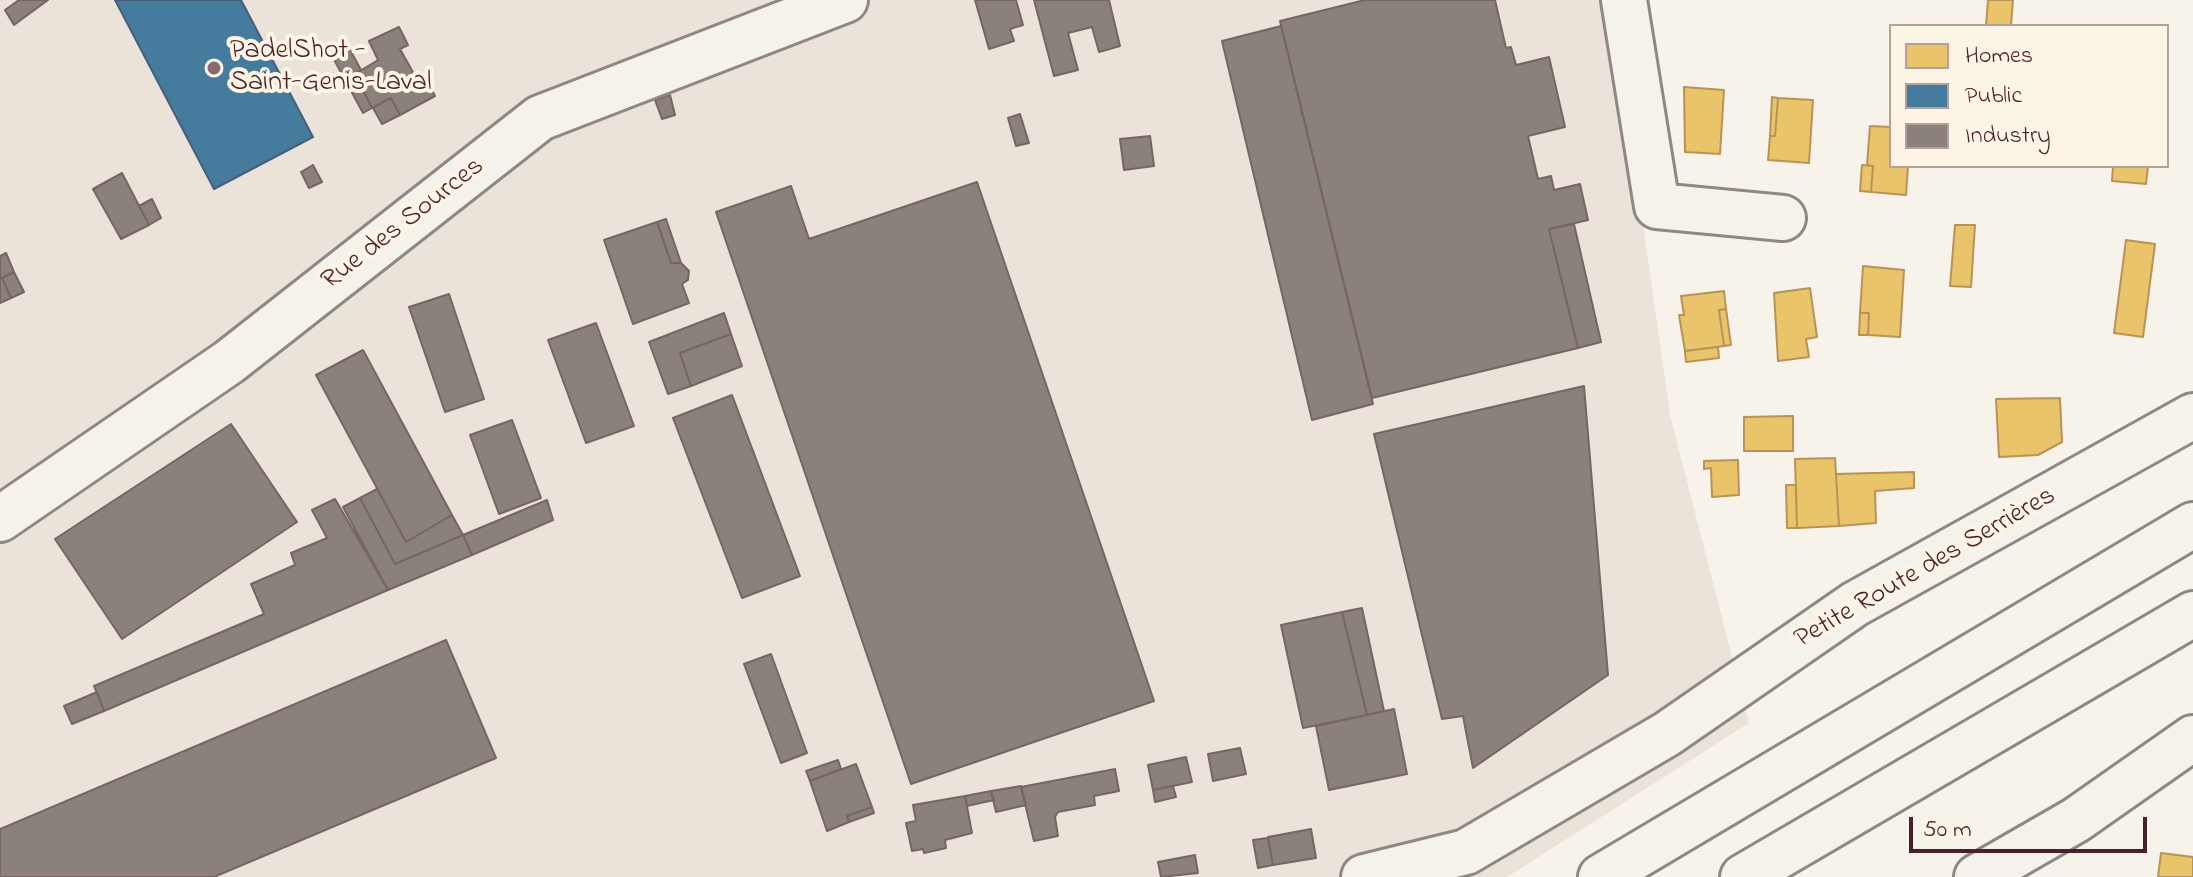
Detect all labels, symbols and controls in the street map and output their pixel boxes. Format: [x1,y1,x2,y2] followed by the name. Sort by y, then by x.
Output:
[1889,24,2169,168] legend
[230,35,432,101] place label: PadelShot - Saint-Genis-Laval
[1965,39,2033,74] text: Homes
[205,59,223,77] marker: PadelShot - Saint-Genis-Laval
[1965,79,2022,114] text: Public
[1965,119,2051,154] text: Industry
[316,151,492,299] street label: Rue des Sources
[1789,480,2063,658] street label: Petite Route des Serrières
[1913,801,2151,851] scale bar
[1923,813,1972,848] text: 50 m

